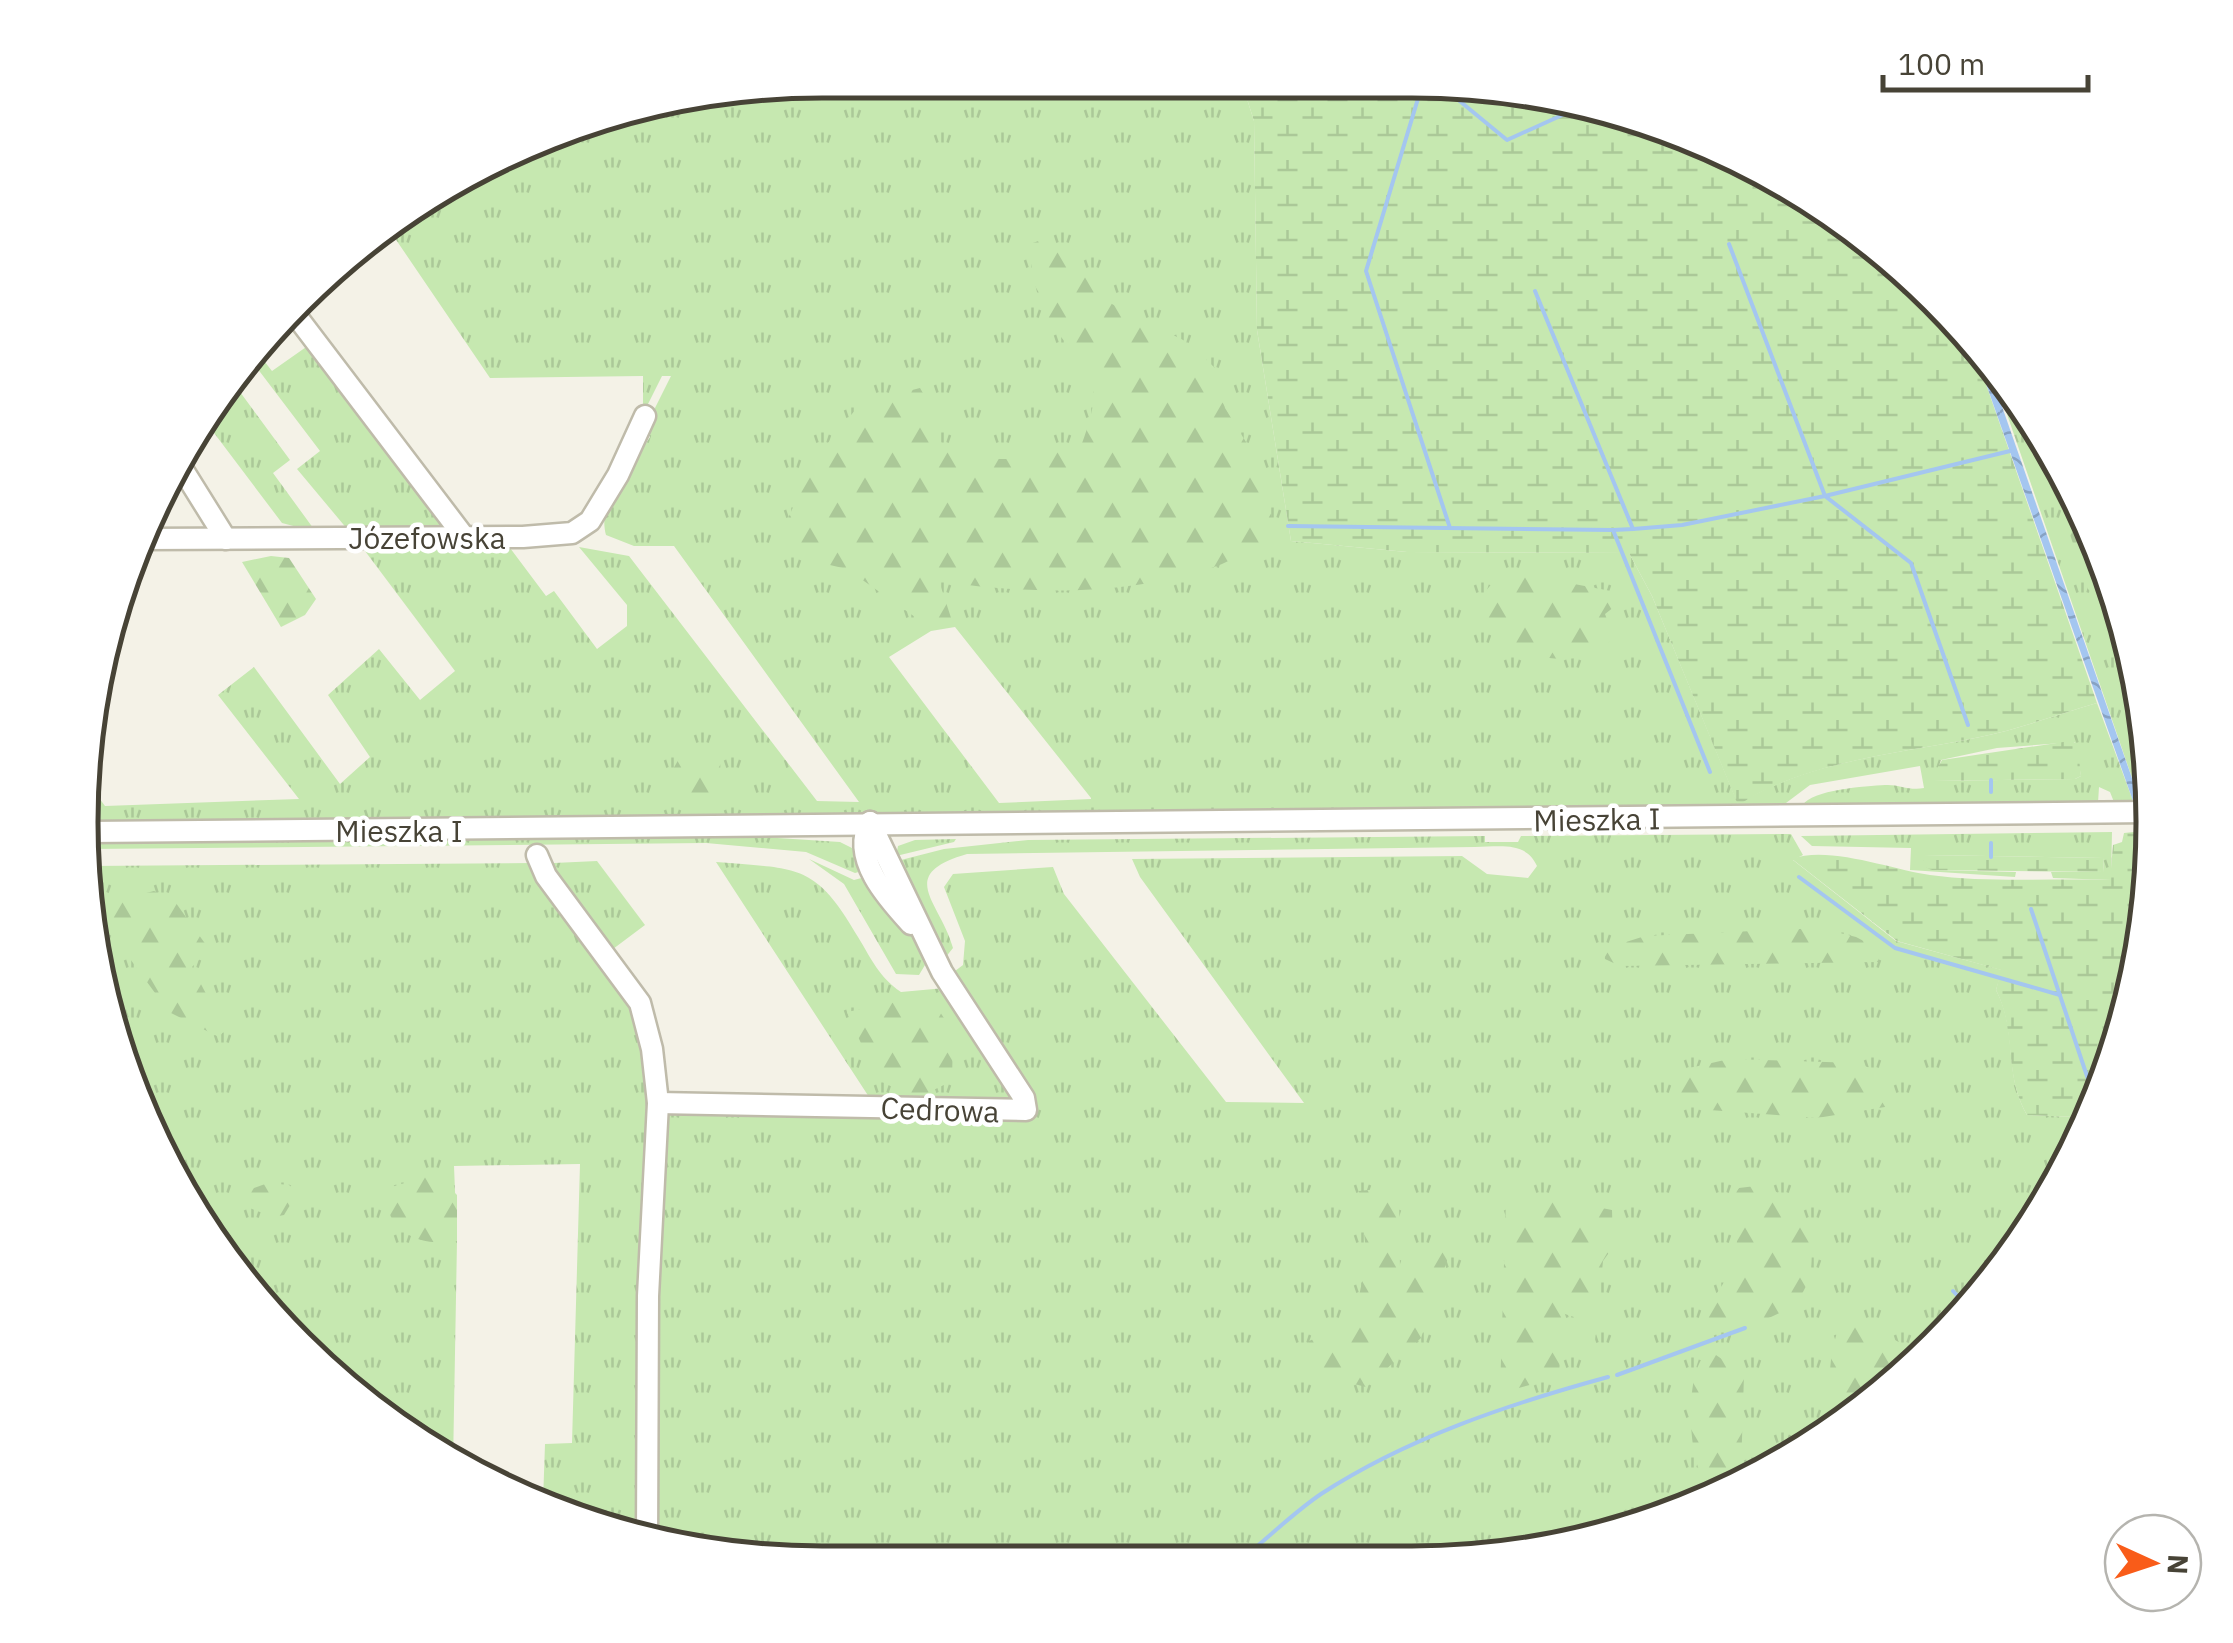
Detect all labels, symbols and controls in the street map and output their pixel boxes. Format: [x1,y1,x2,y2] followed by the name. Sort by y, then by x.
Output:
[1883,30,2088,92] scale bar
[1898,44,1985,83] text: 100 m
[348,518,506,557] street label: Józefowska
[1533,798,1661,840] street label: Mieszka I
[335,811,463,850] street label: Mieszka I
[880,1087,1000,1131] street label: Cedrowa
[2103,1513,2203,1613] north arrow
[2159,1553,2197,1575] text: N

